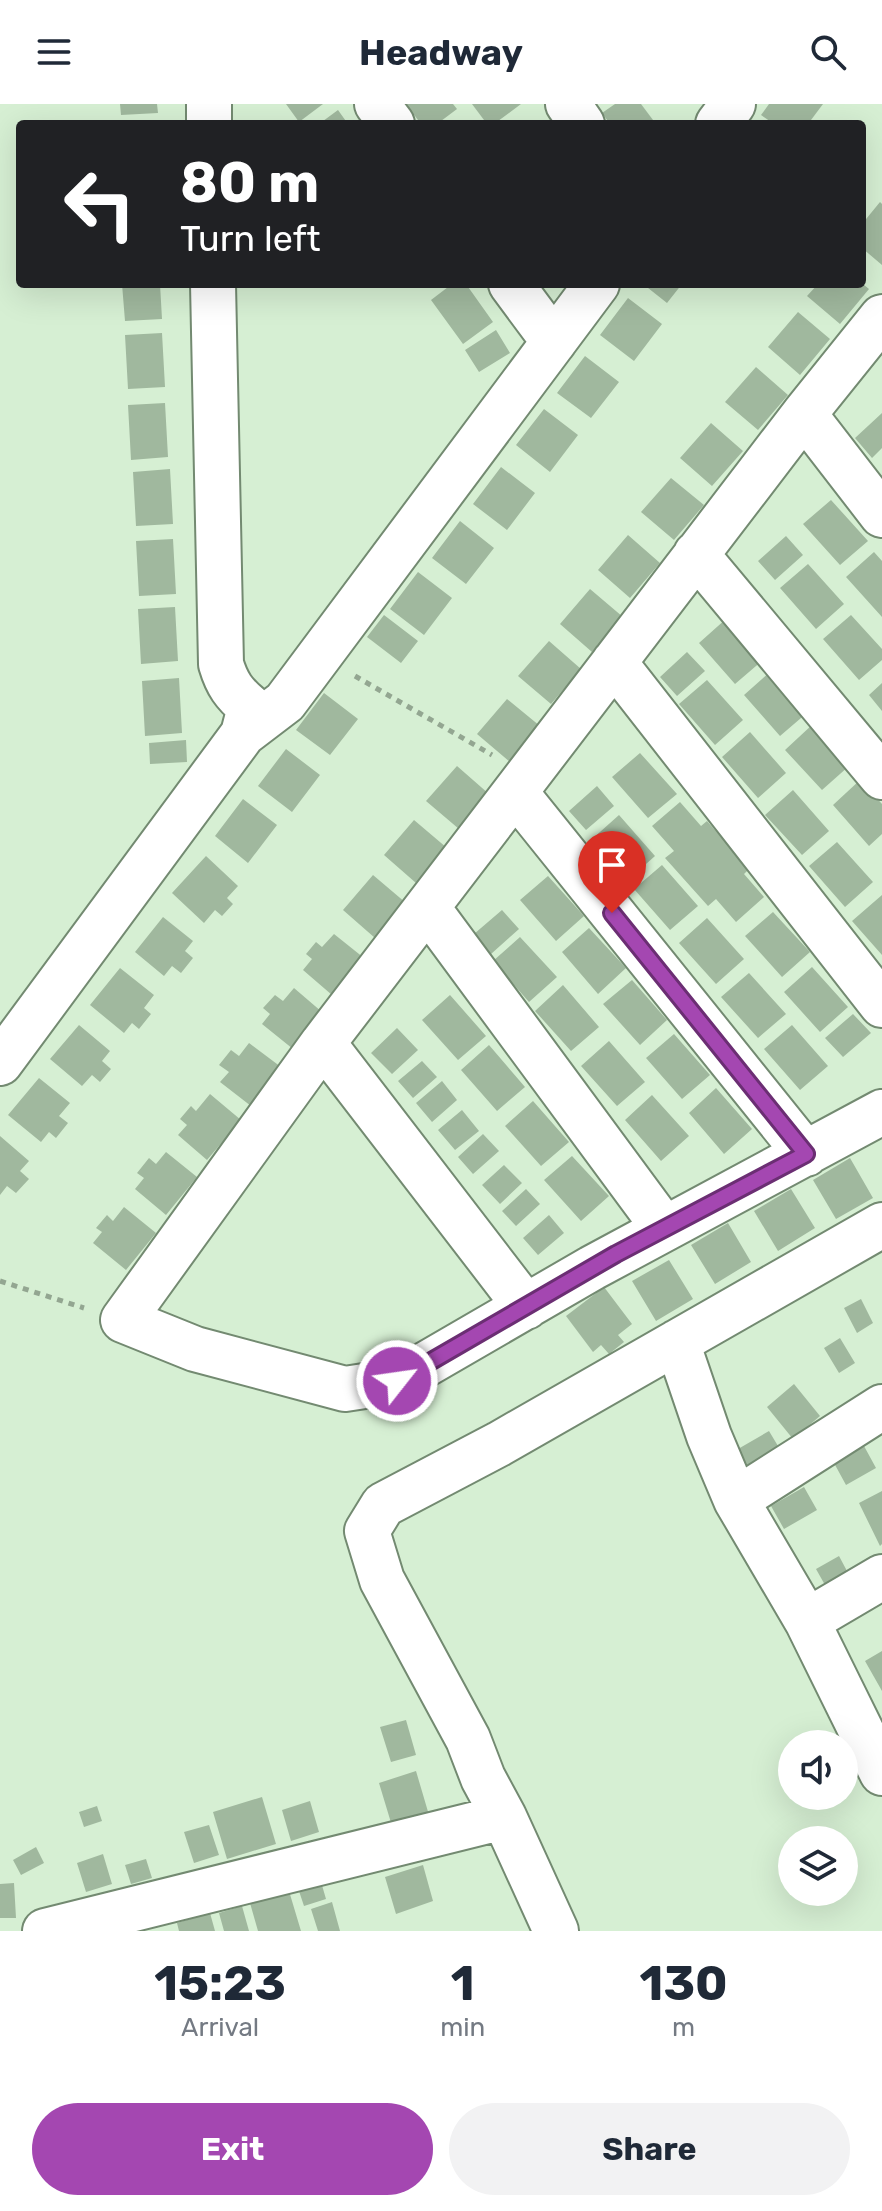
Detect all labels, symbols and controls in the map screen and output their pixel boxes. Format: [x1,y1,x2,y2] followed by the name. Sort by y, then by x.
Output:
[32,30,76,74] icon: menu
[806,30,850,74] icon: search
[359,31,523,74] text: Headway
[180,150,319,216] text: 80 m
[48,152,152,256] icon: left
[180,217,321,260] text: Turn left
[578,831,646,913] pin
[590,843,634,887] icon: arrive
[355,1339,439,1423] position arrow
[778,1730,858,1906] map controls
[778,1730,858,1810] button: sound
[778,1826,858,1906] button: layers
[154,1955,286,2012] text: 15:23
[451,1955,475,2012] text: 1
[640,1955,728,2012] text: 130
[181,2012,259,2043] text: Arrival
[440,2012,485,2043] text: min
[672,2012,695,2043] text: m
[32,2103,433,2195] button: Exit
[449,2103,850,2195] button: Share

